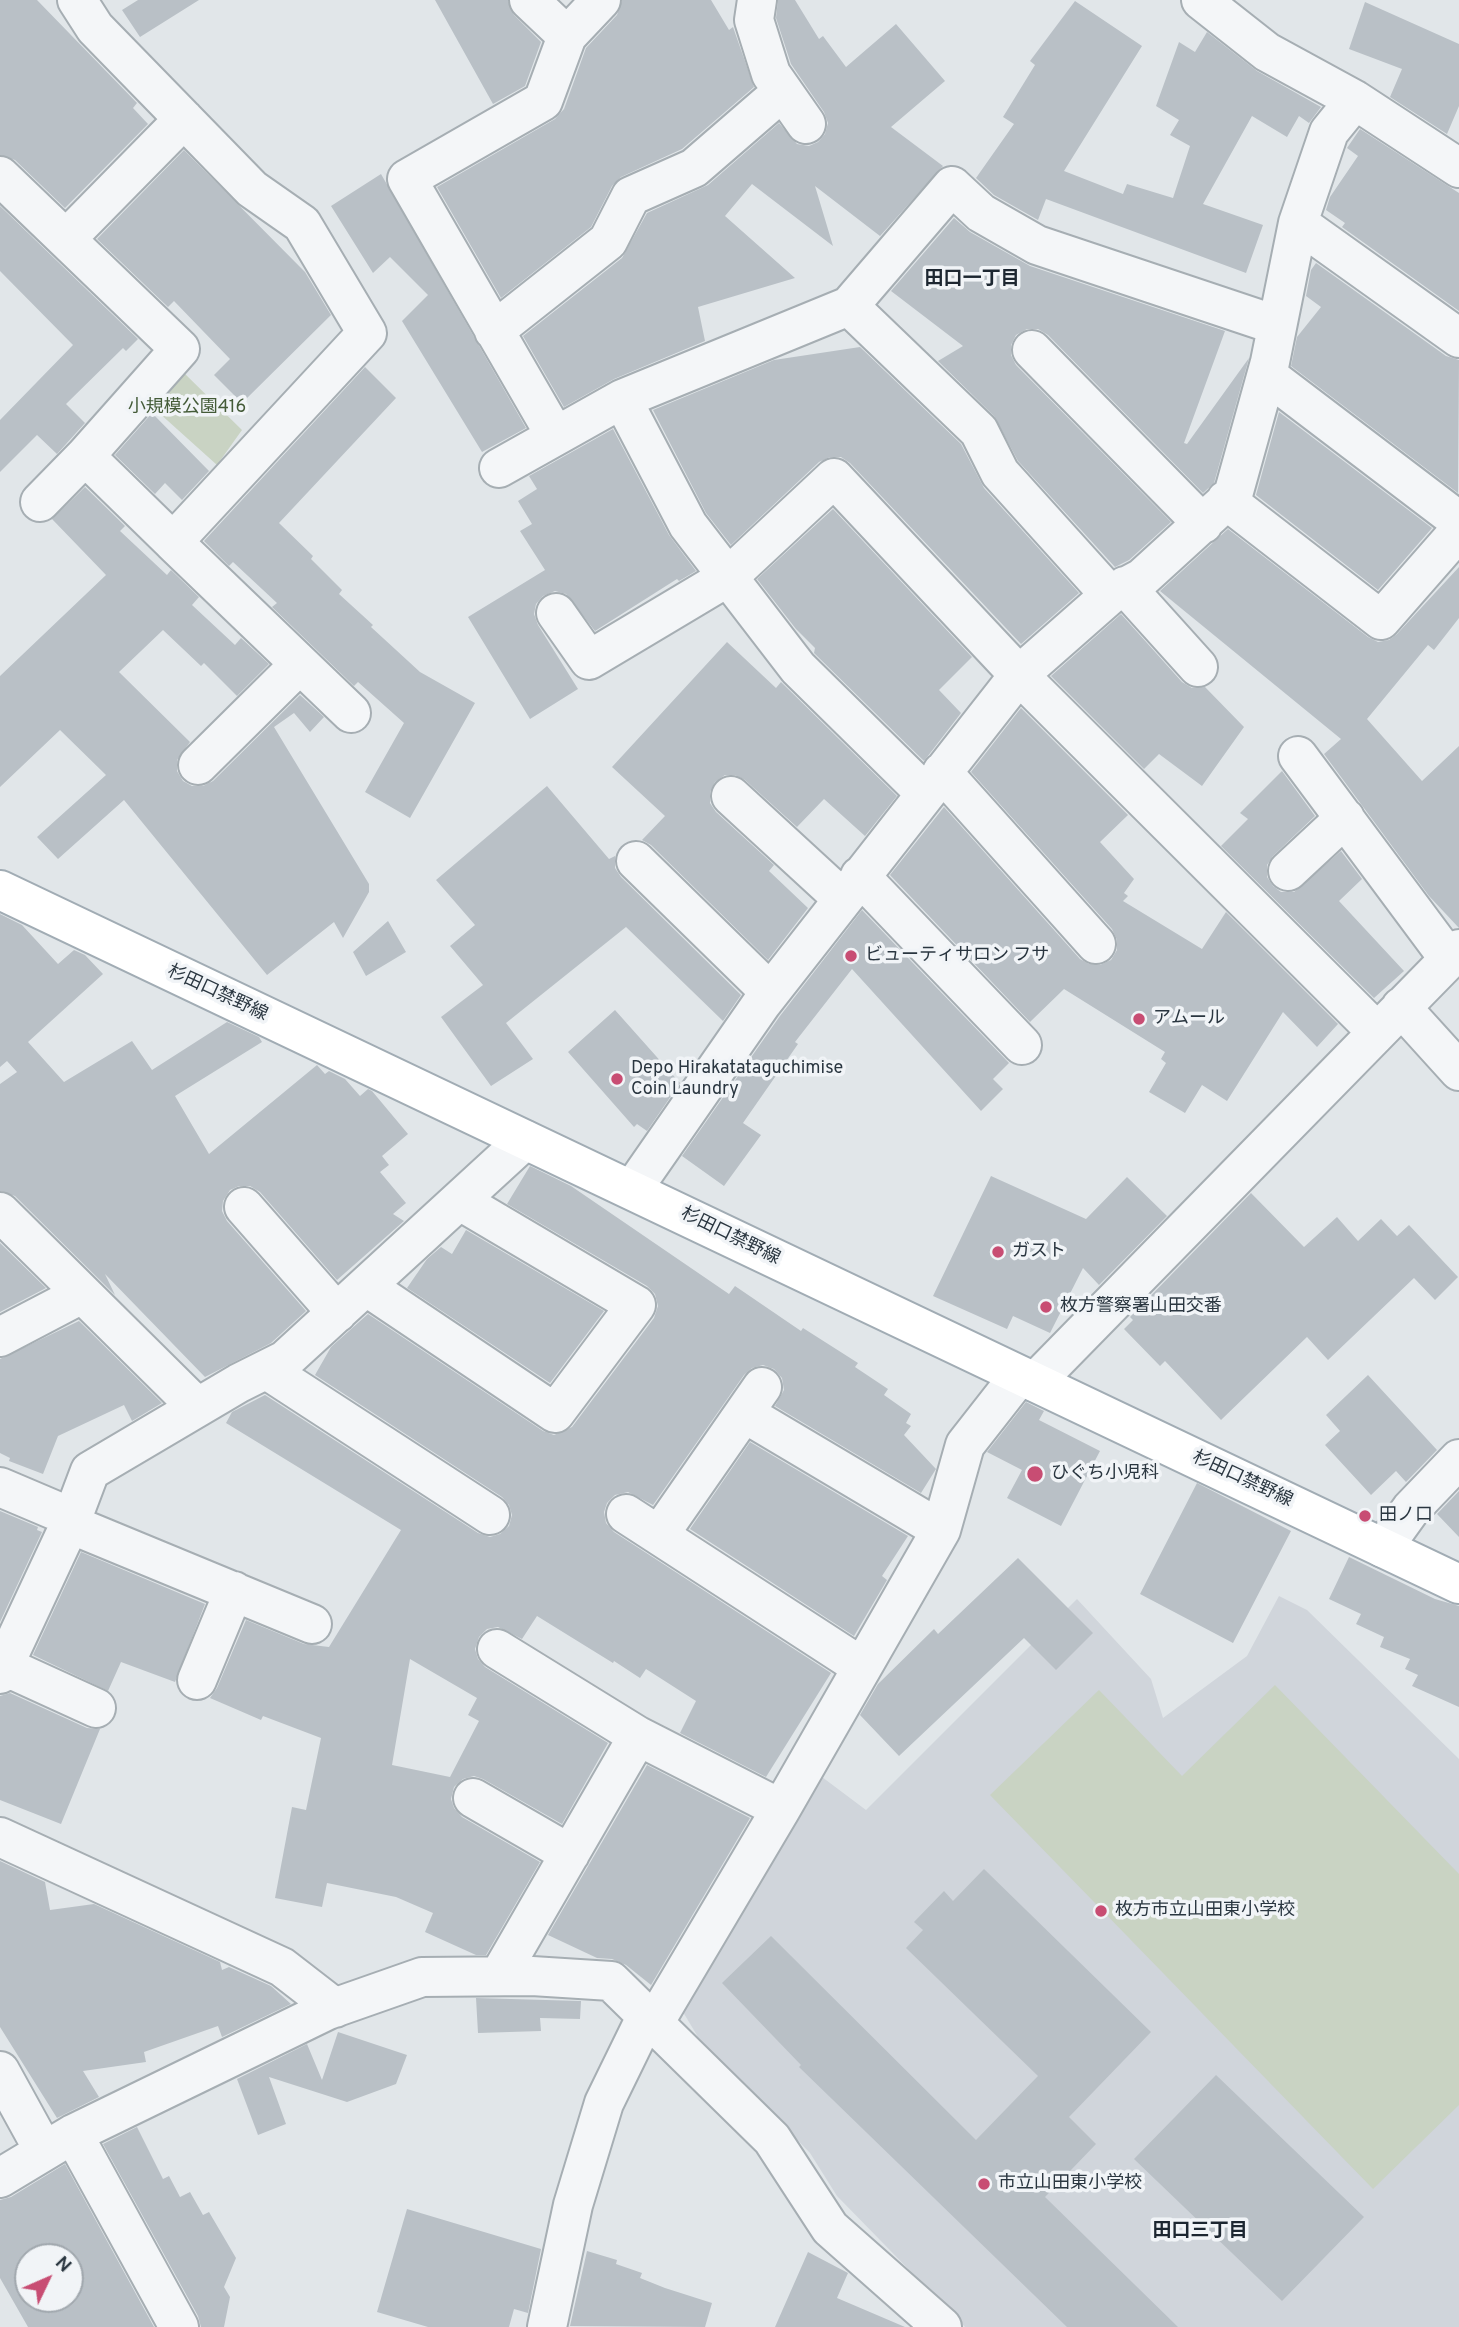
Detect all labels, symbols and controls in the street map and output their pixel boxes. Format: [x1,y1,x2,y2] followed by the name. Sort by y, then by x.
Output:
[925,269,1019,291] district label: 田口一丁目
[128,397,246,419] park label: 小規模公園416
[865,945,1049,967] place label: ビューティサロン フサ
[843,948,859,964] marker: ビューティサロン フサ
[163,961,271,1027] street label: 杉田口禁野線
[1153,1008,1225,1030] place label: アムール
[1131,1011,1147,1027] marker: アムール
[631,1058,843,1100] place label: Depo Hirakatataguchimise Coin Laundry
[609,1071,625,1087] marker: Depo Hirakatataguchimise Coin Laundry
[677,1204,783,1270] street label: 杉田口禁野線
[1012,1241,1066,1263] place label: ガスト
[990,1244,1006,1260] marker: ガスト
[1060,1296,1222,1318] place label: 枚方警察署山田交番
[1038,1299,1054,1315] marker: 枚方警察署山田交番
[1188,1447,1296,1513] street label: 杉田口禁野線
[1051,1463,1159,1485] place label: ひぐち小児科
[1025,1464,1045,1484] marker: ひぐち小児科
[1379,1505,1433,1527] place label: 田ノ口
[1357,1508,1373,1524] marker: 田ノ口
[1115,1900,1295,1922] place label: 枚方市立山田東小学校
[1093,1903,1109,1919] marker: 枚方市立山田東小学校
[998,2173,1142,2195] place label: 市立山田東小学校
[976,2176,992,2192] marker: 市立山田東小学校
[1153,2221,1247,2243] district label: 田口三丁目
[14,2243,84,2313] north arrow
[49,2252,76,2278] text: N

